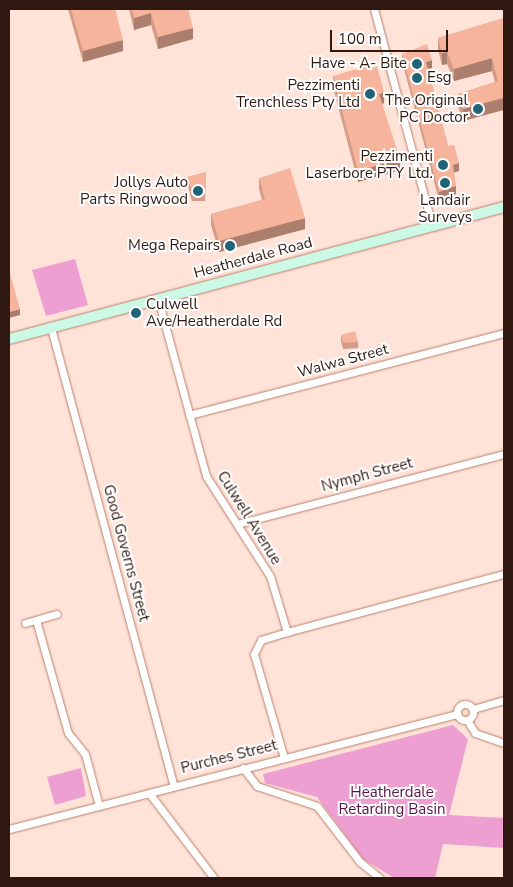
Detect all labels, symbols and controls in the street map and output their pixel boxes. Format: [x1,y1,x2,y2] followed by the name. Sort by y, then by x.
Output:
[333,20,450,52] scale bar
[338,29,382,49] text: 100 m
[310,55,407,73] place label: Have - A- Bite
[411,58,423,70] marker: Have - A- Bite
[427,69,452,87] place label: Esg
[411,72,423,84] marker: Esg
[236,76,360,111] place label: Pezzimenti Trenchless Pty Ltd
[364,88,376,100] marker: Pezzimenti Trenchless Pty Ltd
[385,91,468,126] place label: The Original PC Doctor
[472,103,484,115] marker: The Original PC Doctor
[306,147,433,182] place label: Pezzimenti Laserbore PTY Ltd.
[437,159,449,171] marker: Pezzimenti Laserbore PTY Ltd.
[80,173,188,208] place label: Jollys Auto Parts Ringwood
[439,177,451,189] marker: Landair Surveys
[192,185,204,197] marker: Jollys Auto Parts Ringwood
[418,191,472,226] place label: Landair Surveys
[192,233,314,283] street label: Heatherdale Road
[128,237,220,255] place label: Mega Repairs
[224,240,236,252] marker: Mega Repairs
[146,295,282,330] place label: Culwell Ave/Heatherdale Rd
[130,307,142,319] marker: Culwell Ave/Heatherdale Rd
[296,340,390,382] street label: Walwa Street
[319,454,415,496] street label: Nymph Street
[213,468,285,568] street label: Culwell Avenue
[99,483,153,623] street label: Good Governs Street
[179,736,279,778] street label: Purches Street
[338,783,446,818] park label: Heatherdale Retarding Basin

